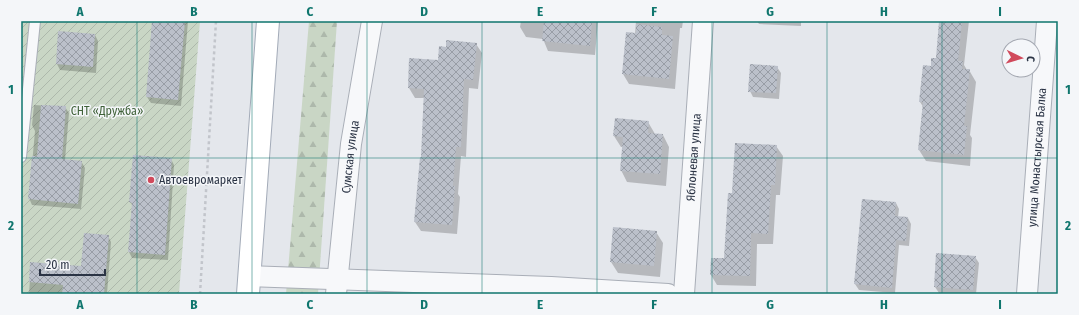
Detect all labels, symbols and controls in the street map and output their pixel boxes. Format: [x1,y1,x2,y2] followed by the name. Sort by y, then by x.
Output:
[75,4,84,19] text: A
[190,4,198,19] text: B
[307,4,314,19] text: C
[420,4,428,19] text: D
[537,4,543,19] text: E
[651,4,657,19] text: F
[766,4,774,19] text: G
[880,4,888,19] text: H
[998,4,1002,19] text: I
[1001,38,1041,78] north arrow
[1024,55,1037,62] text: С
[8,82,14,97] text: 1
[1065,82,1071,97] text: 1
[1025,87,1049,227] street label: улица Монастырская Балка
[71,104,143,118] park label: СНТ «Дружба»
[683,113,704,202] street label: Яблоневая улица
[339,119,362,194] street label: Сумская улица
[159,173,242,187] place label: Автоевромаркет
[146,175,156,185] marker: Автоевромаркет
[7,218,14,233] text: 2
[1064,218,1071,233] text: 2
[40,251,105,277] scale bar
[46,258,70,272] text: 20 m
[75,297,84,312] text: A
[190,297,198,312] text: B
[307,297,314,312] text: C
[420,297,428,312] text: D
[537,297,543,312] text: E
[651,297,657,312] text: F
[766,297,774,312] text: G
[880,297,888,312] text: H
[998,297,1002,312] text: I

